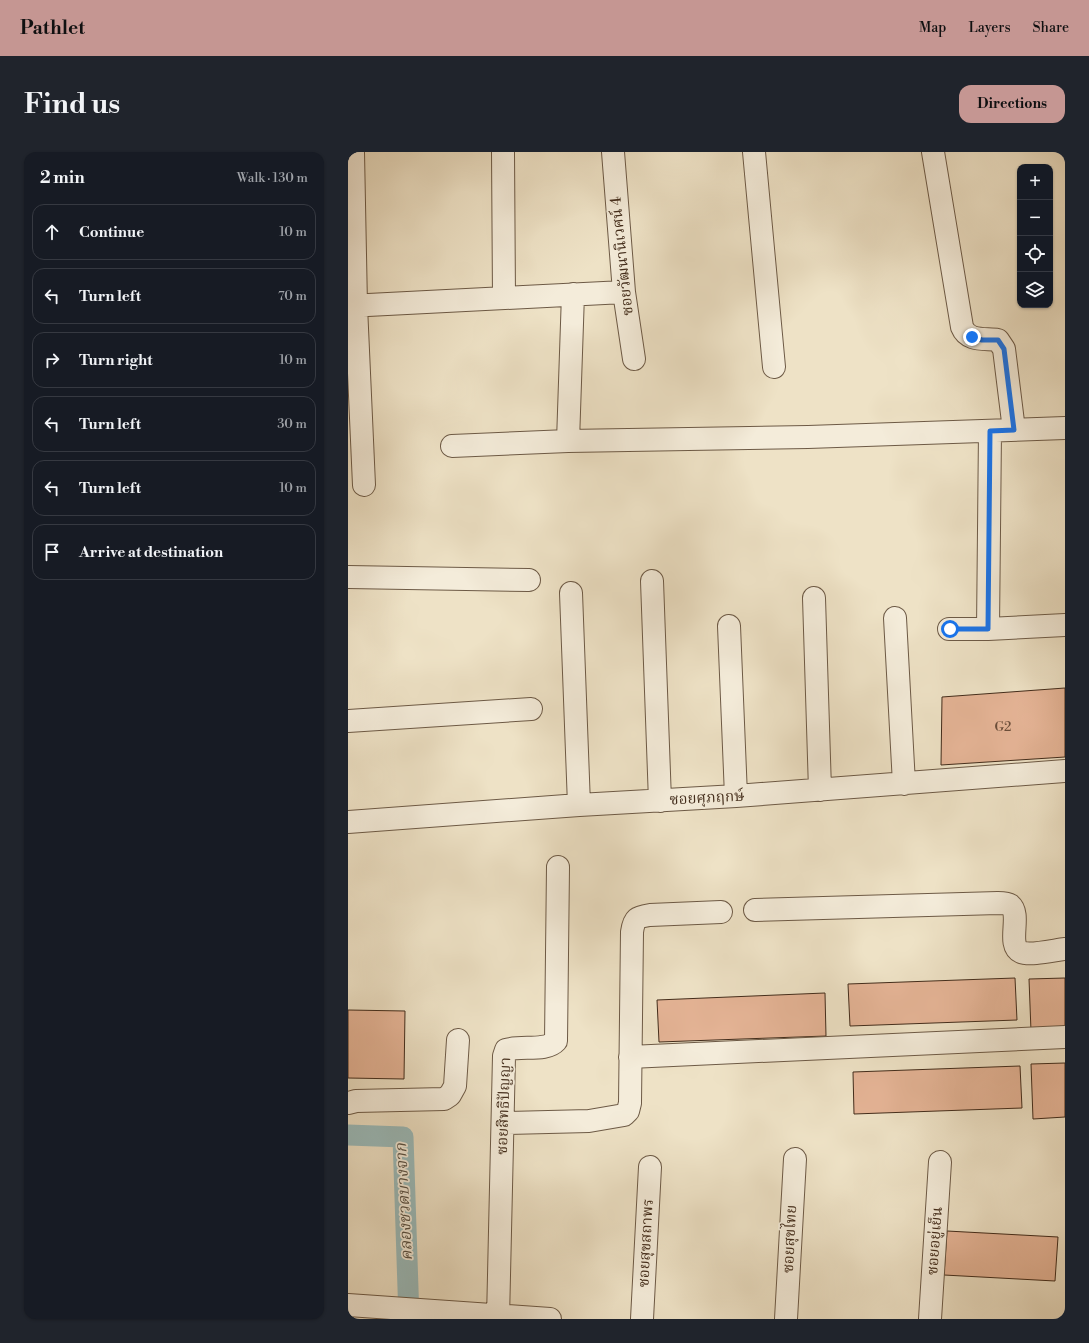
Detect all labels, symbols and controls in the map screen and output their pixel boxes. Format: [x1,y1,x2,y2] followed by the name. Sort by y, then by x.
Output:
[20,16,85,40] text: Pathlet
[919,19,946,37] text: Map
[968,19,1011,37] text: Layers
[1033,19,1069,37] text: Share
[959,85,1065,123] button: Directions
[24,87,120,122] text: Find us
[1017,164,1053,308] map controls
[1017,164,1053,200] button: +
[40,167,85,189] text: 2 min
[237,170,308,186] text: Walk · 130 m
[605,196,638,316] street label: ซอยวัฒนานิเวศน์ 4
[1017,200,1053,236] button: −
[41,221,63,243] icon: ahead
[79,223,144,242] text: Continue
[279,224,307,240] text: 10 m
[1017,236,1053,272] button: locate
[1017,272,1053,308] button: layers
[41,285,63,307] icon: left
[79,287,141,306] text: Turn left
[278,288,307,304] text: 70 m
[963,328,981,346] route end
[41,349,63,371] icon: right
[79,351,153,370] text: Turn right
[279,352,307,368] text: 10 m
[41,413,63,435] icon: left
[79,415,141,434] text: Turn left
[277,416,307,432] text: 30 m
[41,477,63,499] icon: left
[79,479,141,498] text: Turn left
[279,480,307,496] text: 10 m
[41,541,63,563] icon: arrive
[79,543,223,562] text: Arrive at destination
[941,620,959,638] route start
[995,719,1012,735] house number: G2
[669,786,746,810] street label: ซอยศุภฤกษ์
[493,1057,515,1155] street label: ซอยสิทธิปัญญา
[391,1142,417,1261] water label: คลองชวดบางจาก
[634,1198,659,1288] street label: ซอยสุขสถาพร
[777,1204,802,1274] street label: ซอยสุขไทย
[923,1206,947,1276] street label: ซอยอยู่เย็น

